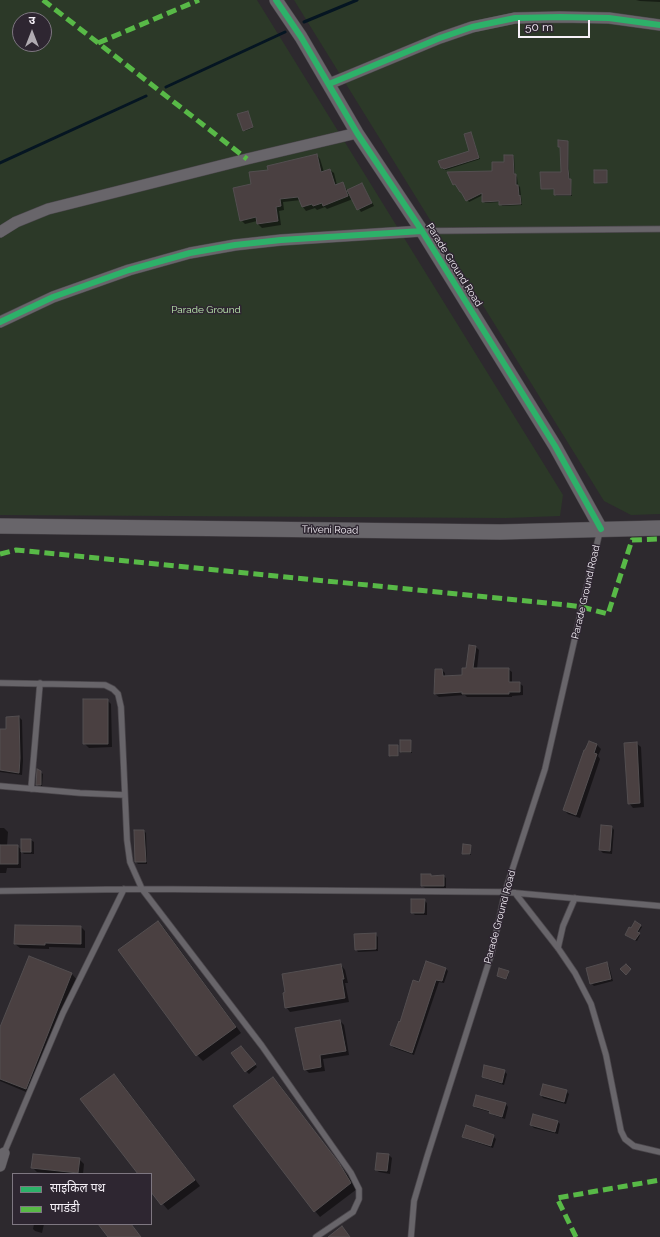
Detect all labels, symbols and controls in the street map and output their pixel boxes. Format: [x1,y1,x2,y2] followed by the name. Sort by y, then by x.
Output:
[12,12,52,52] north arrow
[520,12,592,38] scale bar
[29,14,35,27] text: उ
[525,20,553,34] text: 50 m
[423,221,485,309] street label: Parade Ground Road
[171,304,241,316] park label: Parade Ground
[302,524,358,536] street label: Triveni Road
[569,544,603,640] street label: Parade Ground Road
[482,869,518,965] street label: Parade Ground Road
[12,1173,152,1225] legend
[50,1181,105,1195] text: साइकिल पथ
[50,1201,80,1215] text: पगडंडी

